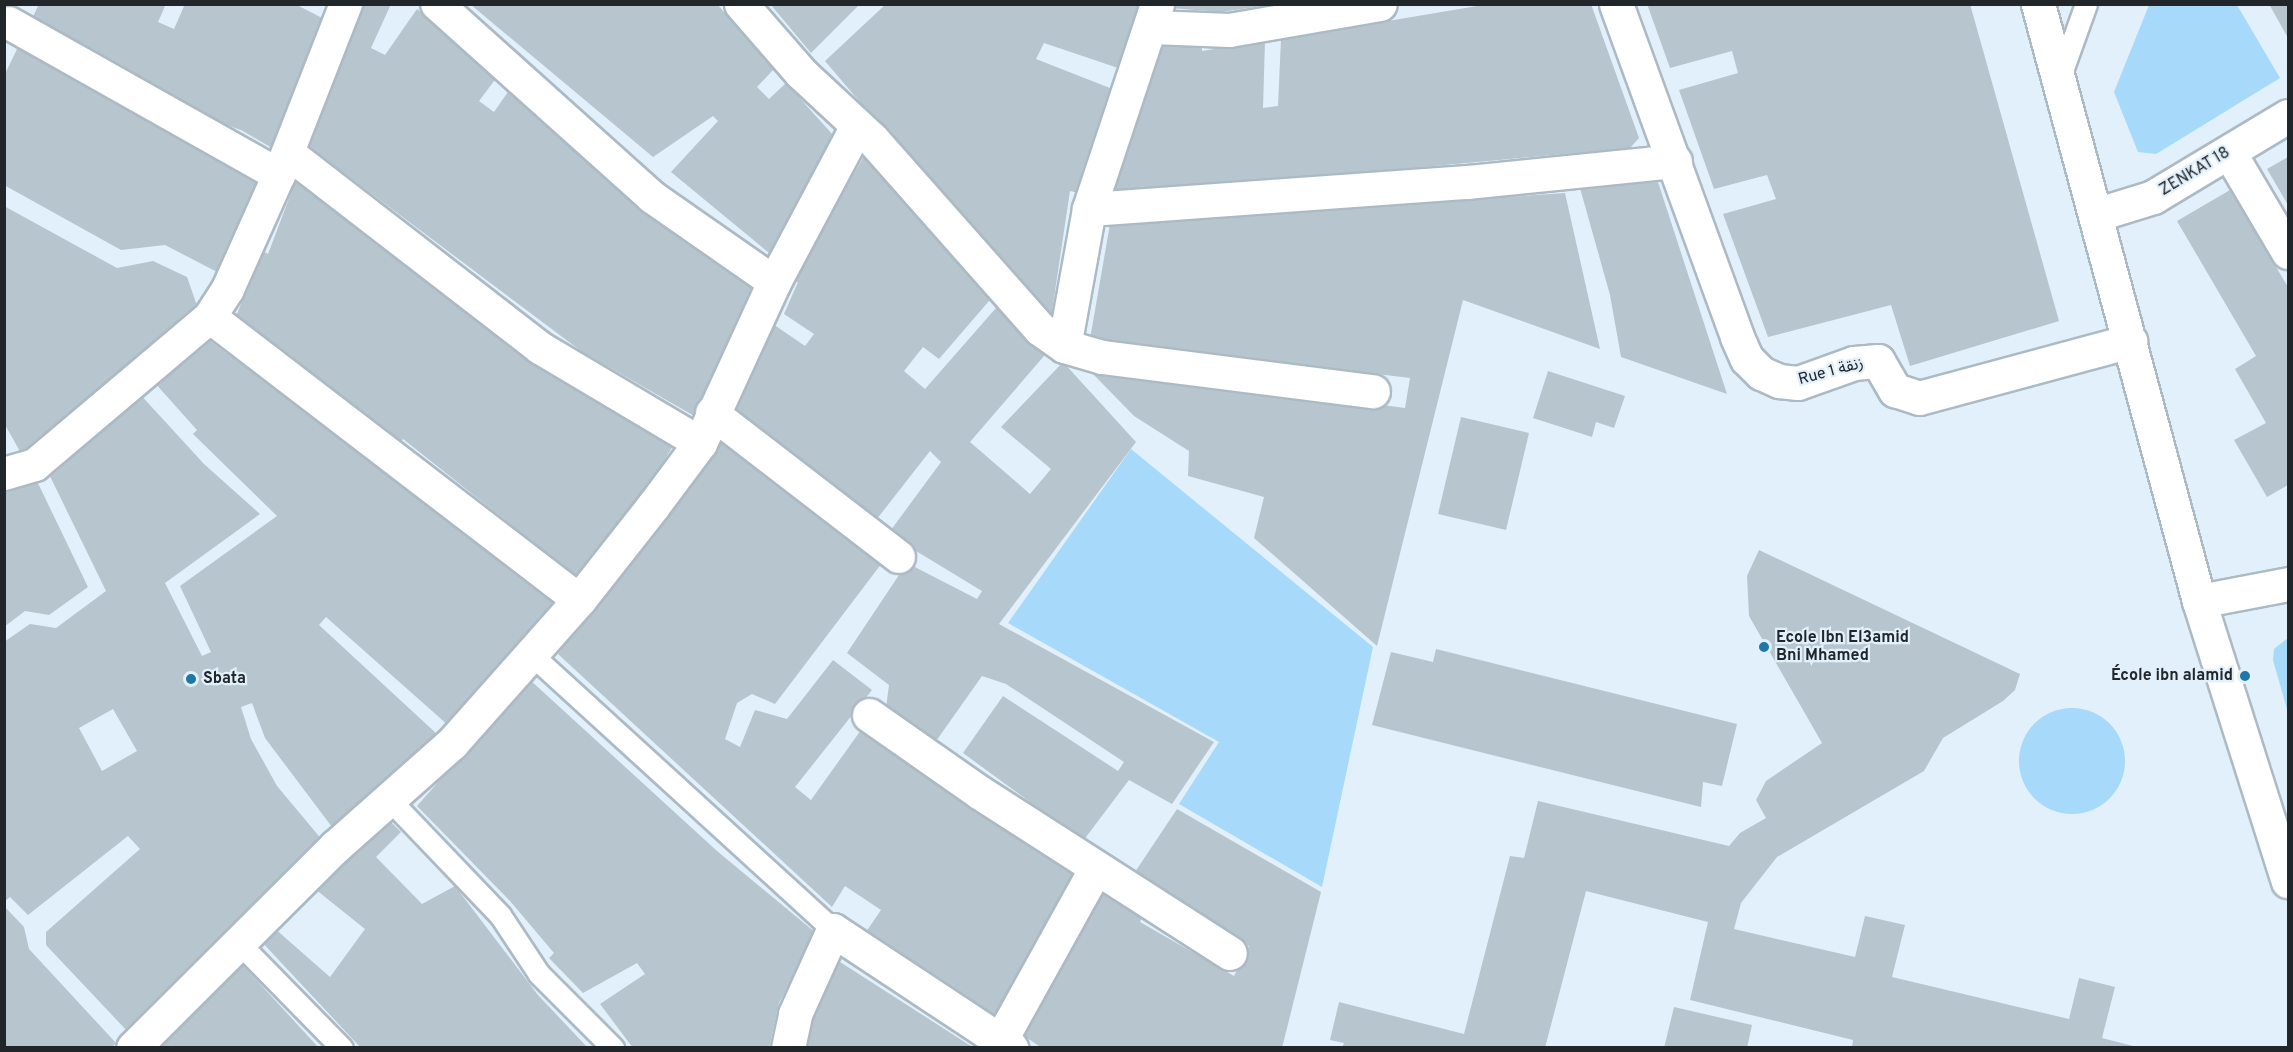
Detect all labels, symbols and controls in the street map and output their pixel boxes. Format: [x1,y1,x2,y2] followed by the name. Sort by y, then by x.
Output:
[2156,143,2234,201] street label: ZENKAT 18
[1796,354,1866,390] street label: Rue 1 زنقة
[1776,628,1909,666] place label: Ecole Ibn El3amid Bni Mhamed
[1757,640,1771,654] marker: Ecole Ibn El3amid Bni Mhamed
[2111,666,2233,686] place label: École ibn alamid
[203,669,246,689] place label: Sbata
[2238,669,2252,683] marker: École ibn alamid
[184,672,198,686] marker: Sbata

